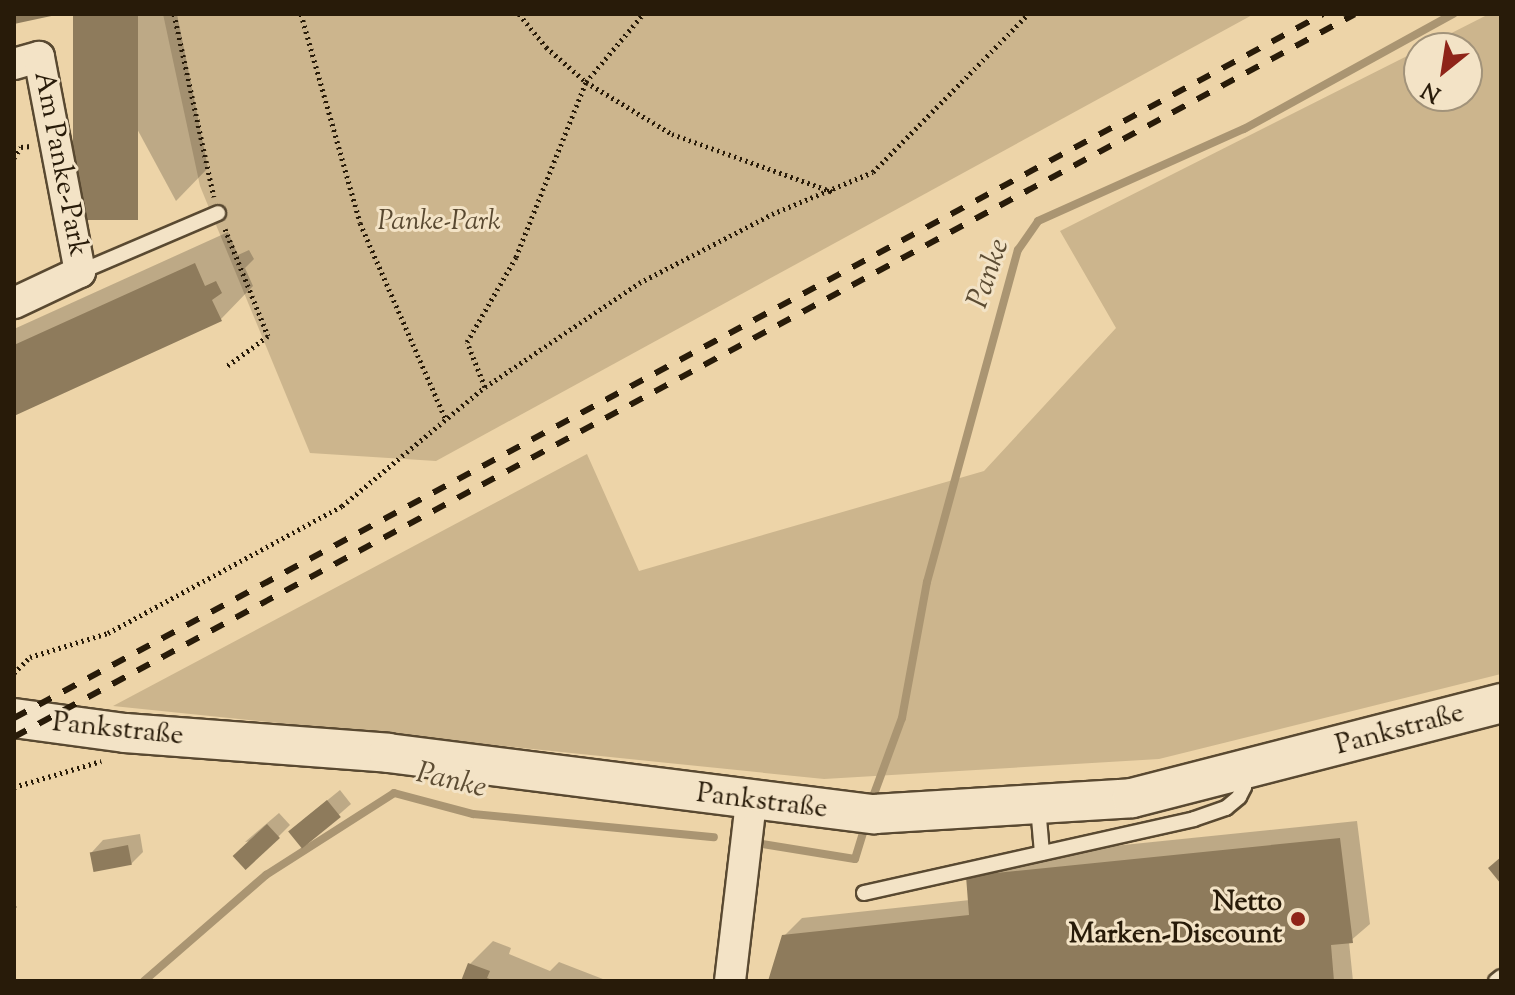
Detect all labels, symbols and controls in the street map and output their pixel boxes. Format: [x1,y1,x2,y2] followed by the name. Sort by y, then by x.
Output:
[1403,32,1483,112] north arrow
[26,69,94,259] street label: Am Panke-Park
[1416,73,1448,109] text: N
[377,205,501,239] park label: Panke-Park
[961,235,1019,313] water label: Panke
[1332,697,1468,763] street label: Pankstraße
[51,706,185,754] street label: Pankstraße
[412,756,490,808] water label: Panke
[694,777,830,827] street label: Pankstraße
[1069,886,1282,952] place label: Netto Marken-Discount
[1289,910,1307,928] marker: Netto Marken-Discount

